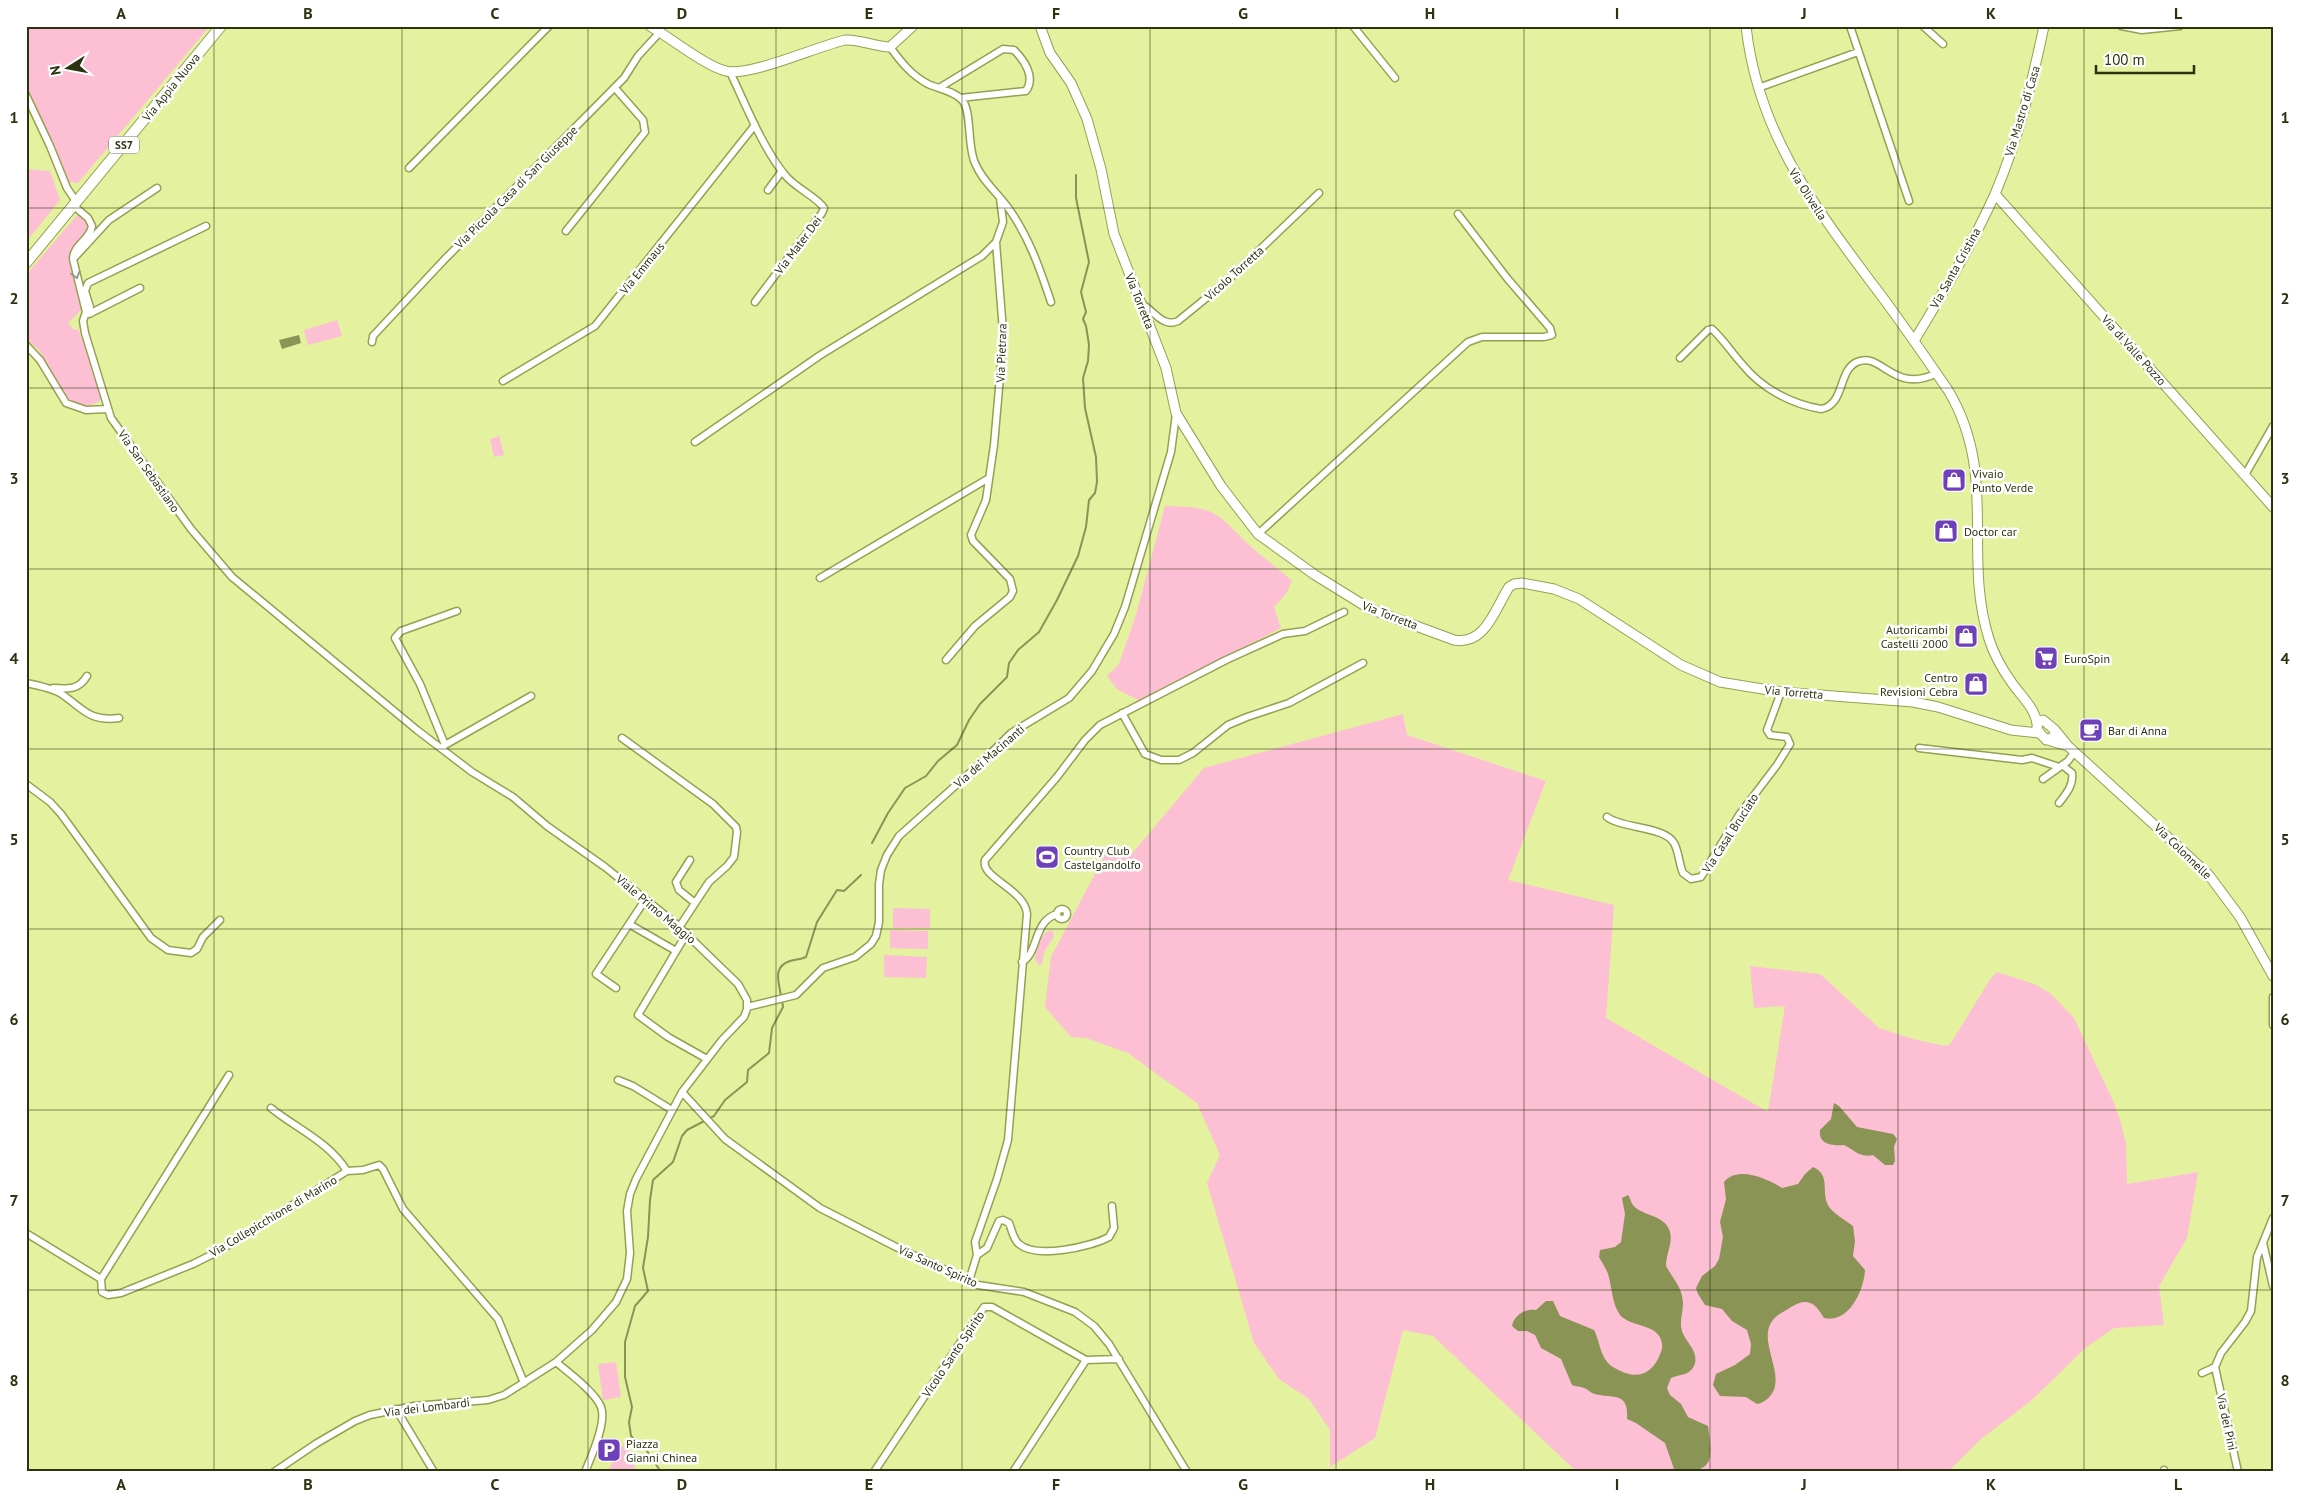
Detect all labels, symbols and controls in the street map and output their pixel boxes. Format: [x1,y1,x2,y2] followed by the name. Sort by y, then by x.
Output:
[116,3,126,23] text: A
[303,3,313,23] text: B
[491,3,500,23] text: C
[677,3,687,23] text: D
[865,3,873,23] text: E
[1052,3,1060,23] text: F
[1238,3,1248,23] text: G
[1425,3,1435,23] text: H
[1615,3,1619,23] text: I
[1800,3,1807,23] text: J
[1986,3,1996,23] text: K
[2174,3,2183,23] text: L
[42,42,92,92] north arrow
[2096,42,2194,74] scale bar
[138,50,203,125] street label: Via Appia Nuova
[2104,50,2145,69] text: 100 m
[46,64,65,77] text: N
[2001,64,2043,159] street label: Via Mastro di Casa
[9,107,19,127] text: 1
[2280,107,2290,127] text: 1
[451,122,581,252] street label: Via Piccola Casa di San Giuseppe
[109,136,139,154] road number: SS7
[1785,164,1830,223] street label: Via Olivella
[771,213,825,278] street label: Via Mater Dei
[1926,225,1983,312] street label: Via Santa Cristina
[616,239,668,298] street label: Via Emmaus
[1201,243,1267,304] street label: Vicolo Torretta
[1122,270,1158,331] street label: Via Torretta
[71,271,81,279] one-way arrow
[9,288,19,308] text: 2
[2280,288,2290,308] text: 2
[2098,311,2170,388] street label: Via di Valle Pozzo
[992,323,1010,384] street label: Via Pietrara
[114,426,183,515] street label: Via San Sebastiano
[1971,466,2033,495] place label: Vivaio Punto Verde
[1941,467,1967,493] shop icon: Vivaio Punto Verde
[9,468,19,488] text: 3
[2280,468,2290,488] text: 3
[1933,518,1959,544] shop icon: Doctor car
[1964,524,2017,539] place label: Doctor car
[1359,597,1420,633] street label: Via Torretta
[1881,622,1948,651] place label: Autoricambi Castelli 2000
[1953,623,1979,649] shop icon: Autoricambi Castelli 2000
[2033,645,2059,671] supermarket icon: EuroSpin
[9,648,19,668] text: 4
[2280,648,2290,668] text: 4
[2064,651,2110,666] place label: EuroSpin
[1880,670,1958,699] place label: Centro Revisioni Cebra
[1963,671,1989,697] shop icon: Centro Revisioni Cebra
[1763,682,1824,702] street label: Via Torretta
[2078,717,2104,743] cafe icon: Bar di Anna
[950,721,1027,791] street label: Via dei Macinanti
[2108,723,2167,738] place label: Bar di Anna
[1698,790,1761,877] street label: Via Casal Bruciato
[2150,819,2215,882] street label: Via Colonnelle
[9,829,19,849] text: 5
[2280,829,2290,849] text: 5
[1064,843,1141,872] place label: Country Club Castelgandolfo
[1034,844,1060,870] sports icon: Country Club Castelgandolfo
[612,871,699,947] street label: Viale Primo Maggio
[9,1009,19,1029] text: 6
[2280,1009,2290,1029] text: 6
[206,1172,339,1261] street label: Via Collepicchione di Marino
[9,1190,19,1210] text: 7
[2280,1190,2290,1210] text: 7
[895,1241,980,1290] street label: Via Santo Spirito
[918,1308,987,1401] street label: Vicolo Santo Spirito
[9,1370,19,1390] text: 8
[2280,1370,2290,1390] text: 8
[2213,1391,2240,1452] street label: Via dei Pini
[382,1394,471,1420] street label: Via dei Lombardi
[626,1436,697,1465] place label: Piazza Gianni Chinea
[596,1437,622,1463] parking icon: Piazza Gianni Chinea
[116,1474,126,1494] text: A
[303,1474,313,1494] text: B
[491,1474,500,1494] text: C
[677,1474,687,1494] text: D
[865,1474,873,1494] text: E
[1052,1474,1060,1494] text: F
[1238,1474,1248,1494] text: G
[1425,1474,1435,1494] text: H
[1615,1474,1619,1494] text: I
[1800,1474,1807,1494] text: J
[1986,1474,1996,1494] text: K
[2174,1474,2183,1494] text: L

